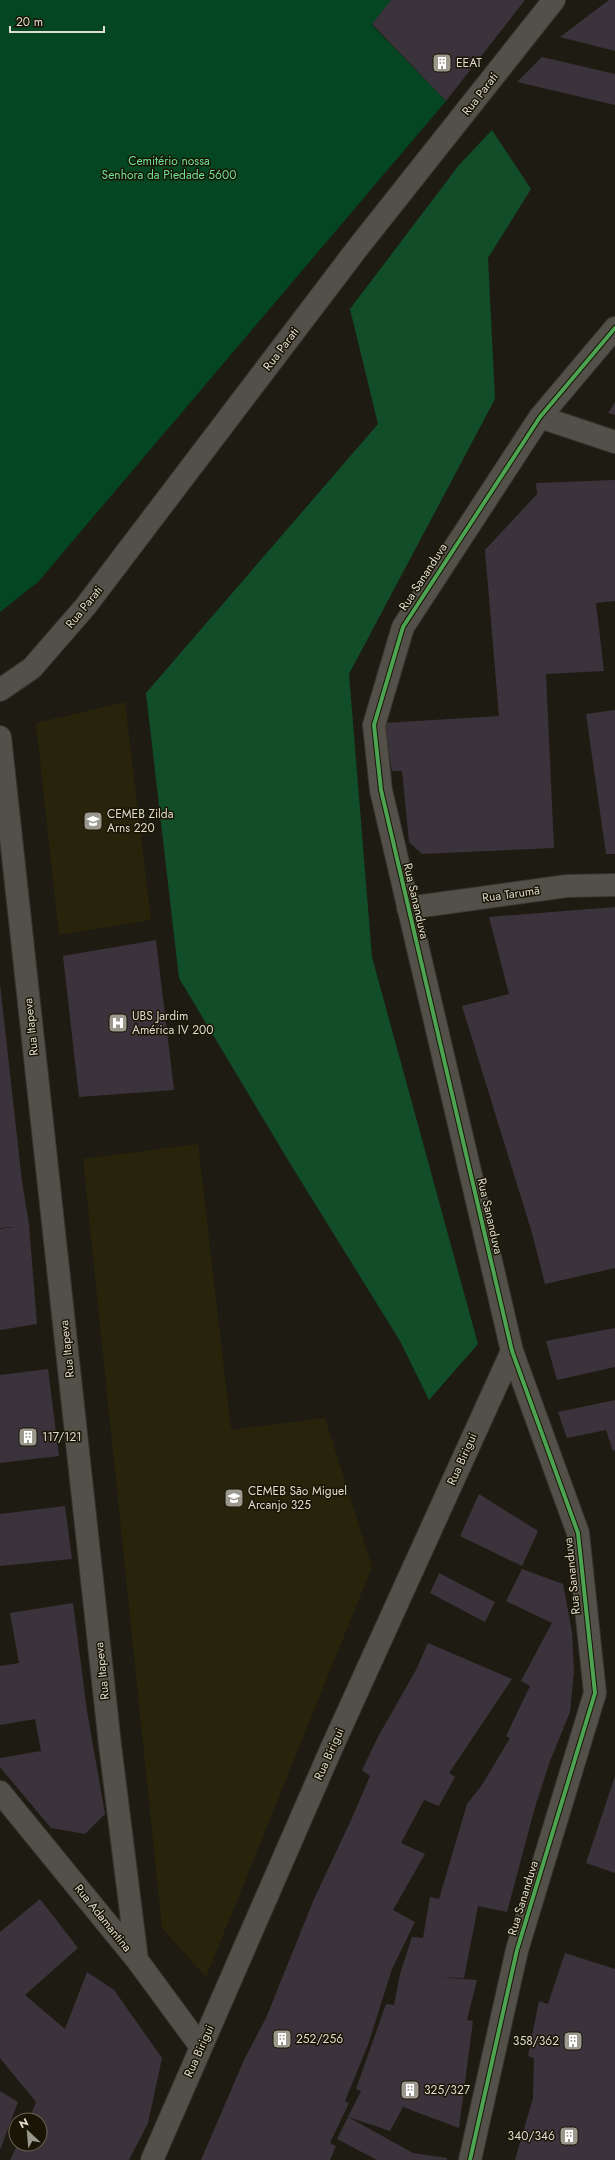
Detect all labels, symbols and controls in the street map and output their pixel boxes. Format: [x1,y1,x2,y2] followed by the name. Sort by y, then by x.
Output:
[10,8,104,34] scale bar
[16,13,43,31] text: 20 m
[431,52,453,74] building icon: EEAT
[456,54,482,72] place label: EEAT
[457,69,503,119] street label: Rua Parati
[102,152,236,184] park label: Cemitério nossa Senhora da Piedade 5600
[259,324,303,374] street label: Rua Parati
[394,539,452,614] street label: Rua Sananduva
[61,582,107,632] street label: Rua Parati
[107,805,174,837] place label: CEMEB Zilda Arns 220
[82,810,104,832] school or university icon: CEMEB Zilda Arns 220
[399,861,434,941] street label: Rua Sananduva
[481,881,541,907] street label: Rua Tarumã
[19,997,43,1057] street label: Rua Itapeva
[132,1007,214,1039] place label: UBS Jardim América IV 200
[107,1012,129,1034] hospital icon: UBS Jardim América IV 200
[473,1176,508,1256] street label: Rua Sananduva
[55,1319,79,1379] street label: Rua Itapeva
[17,1426,39,1448] building icon: 117/121
[42,1428,82,1446] place label: 117/121
[442,1430,482,1488] street label: Rua Birigui
[248,1482,347,1514] place label: CEMEB São Miguel Arcanjo 325
[223,1487,245,1509] school or university icon: CEMEB São Miguel Arcanjo 325
[559,1536,585,1615] street label: Rua Sananduva
[90,1641,114,1701] street label: Rua Itapeva
[309,1725,349,1783] street label: Rua Birigui
[503,1858,543,1938] street label: Rua Sananduva
[70,1880,136,1956] street label: Rua Adamantina
[179,2022,219,2080] street label: Rua Birigui
[271,2028,293,2050] building icon: 252/256
[296,2030,343,2048] place label: 252/256
[562,2030,584,2052] building icon: 358/362
[513,2032,559,2050] place label: 358/362
[399,2079,421,2101] building icon: 325/327
[424,2081,471,2099] place label: 325/327
[8,2112,48,2152] north arrow
[16,2114,31,2132] text: N
[558,2125,580,2147] building icon: 340/346
[508,2127,555,2145] place label: 340/346

